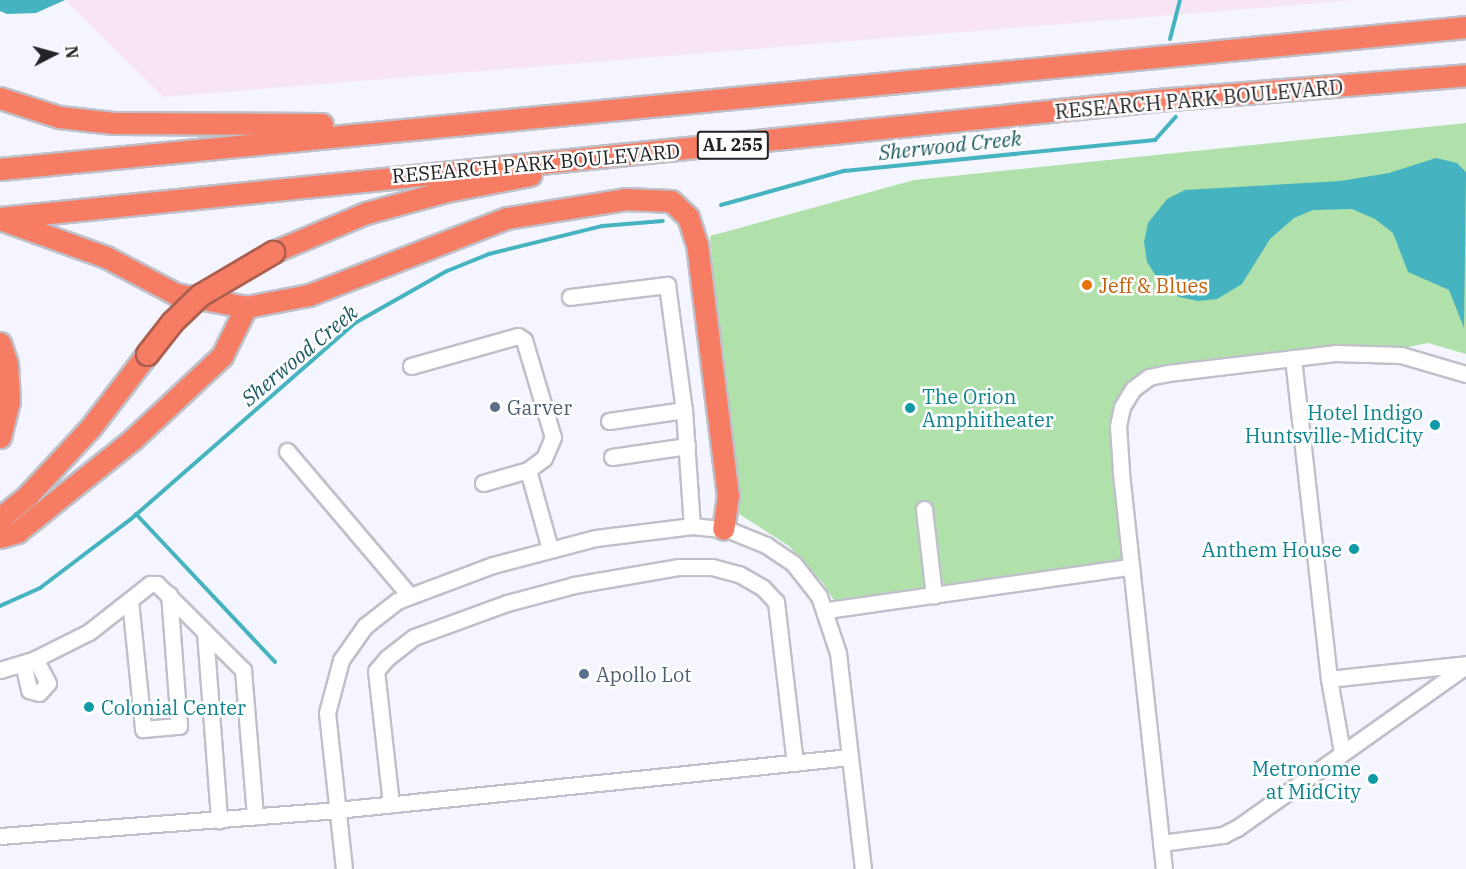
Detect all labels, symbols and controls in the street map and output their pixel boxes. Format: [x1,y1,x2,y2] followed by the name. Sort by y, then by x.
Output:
[24,24,84,84] north arrow
[61,45,83,59] text: N
[1054,74,1344,124] street label: RESEARCH PARK BOULEVARD
[877,125,1023,165] water label: Sherwood Creek
[696,130,771,160] road number: AL 255
[391,138,681,188] street label: RESEARCH PARK BOULEVARD
[1099,273,1208,297] place label: Jeff & Blues
[1080,278,1094,292] marker: Jeff & Blues
[236,299,362,411] water label: Sherwood Creek
[922,384,1054,431] place label: The Orion Amphitheater
[507,395,572,419] place label: Garver
[488,400,502,414] marker: Garver
[903,401,917,415] marker: The Orion Amphitheater
[1245,401,1423,448] place label: Hotel Indigo Huntsville-MidCity
[1428,418,1442,432] marker: Hotel Indigo Huntsville-MidCity
[1202,537,1342,561] place label: Anthem House
[1347,542,1361,556] marker: Anthem House
[596,662,691,686] place label: Apollo Lot
[577,667,591,681] marker: Apollo Lot
[101,695,246,719] place label: Colonial Center
[82,700,96,714] marker: Colonial Center
[1252,756,1361,803] place label: Metronome at MidCity
[1366,772,1380,786] marker: Metronome at MidCity

